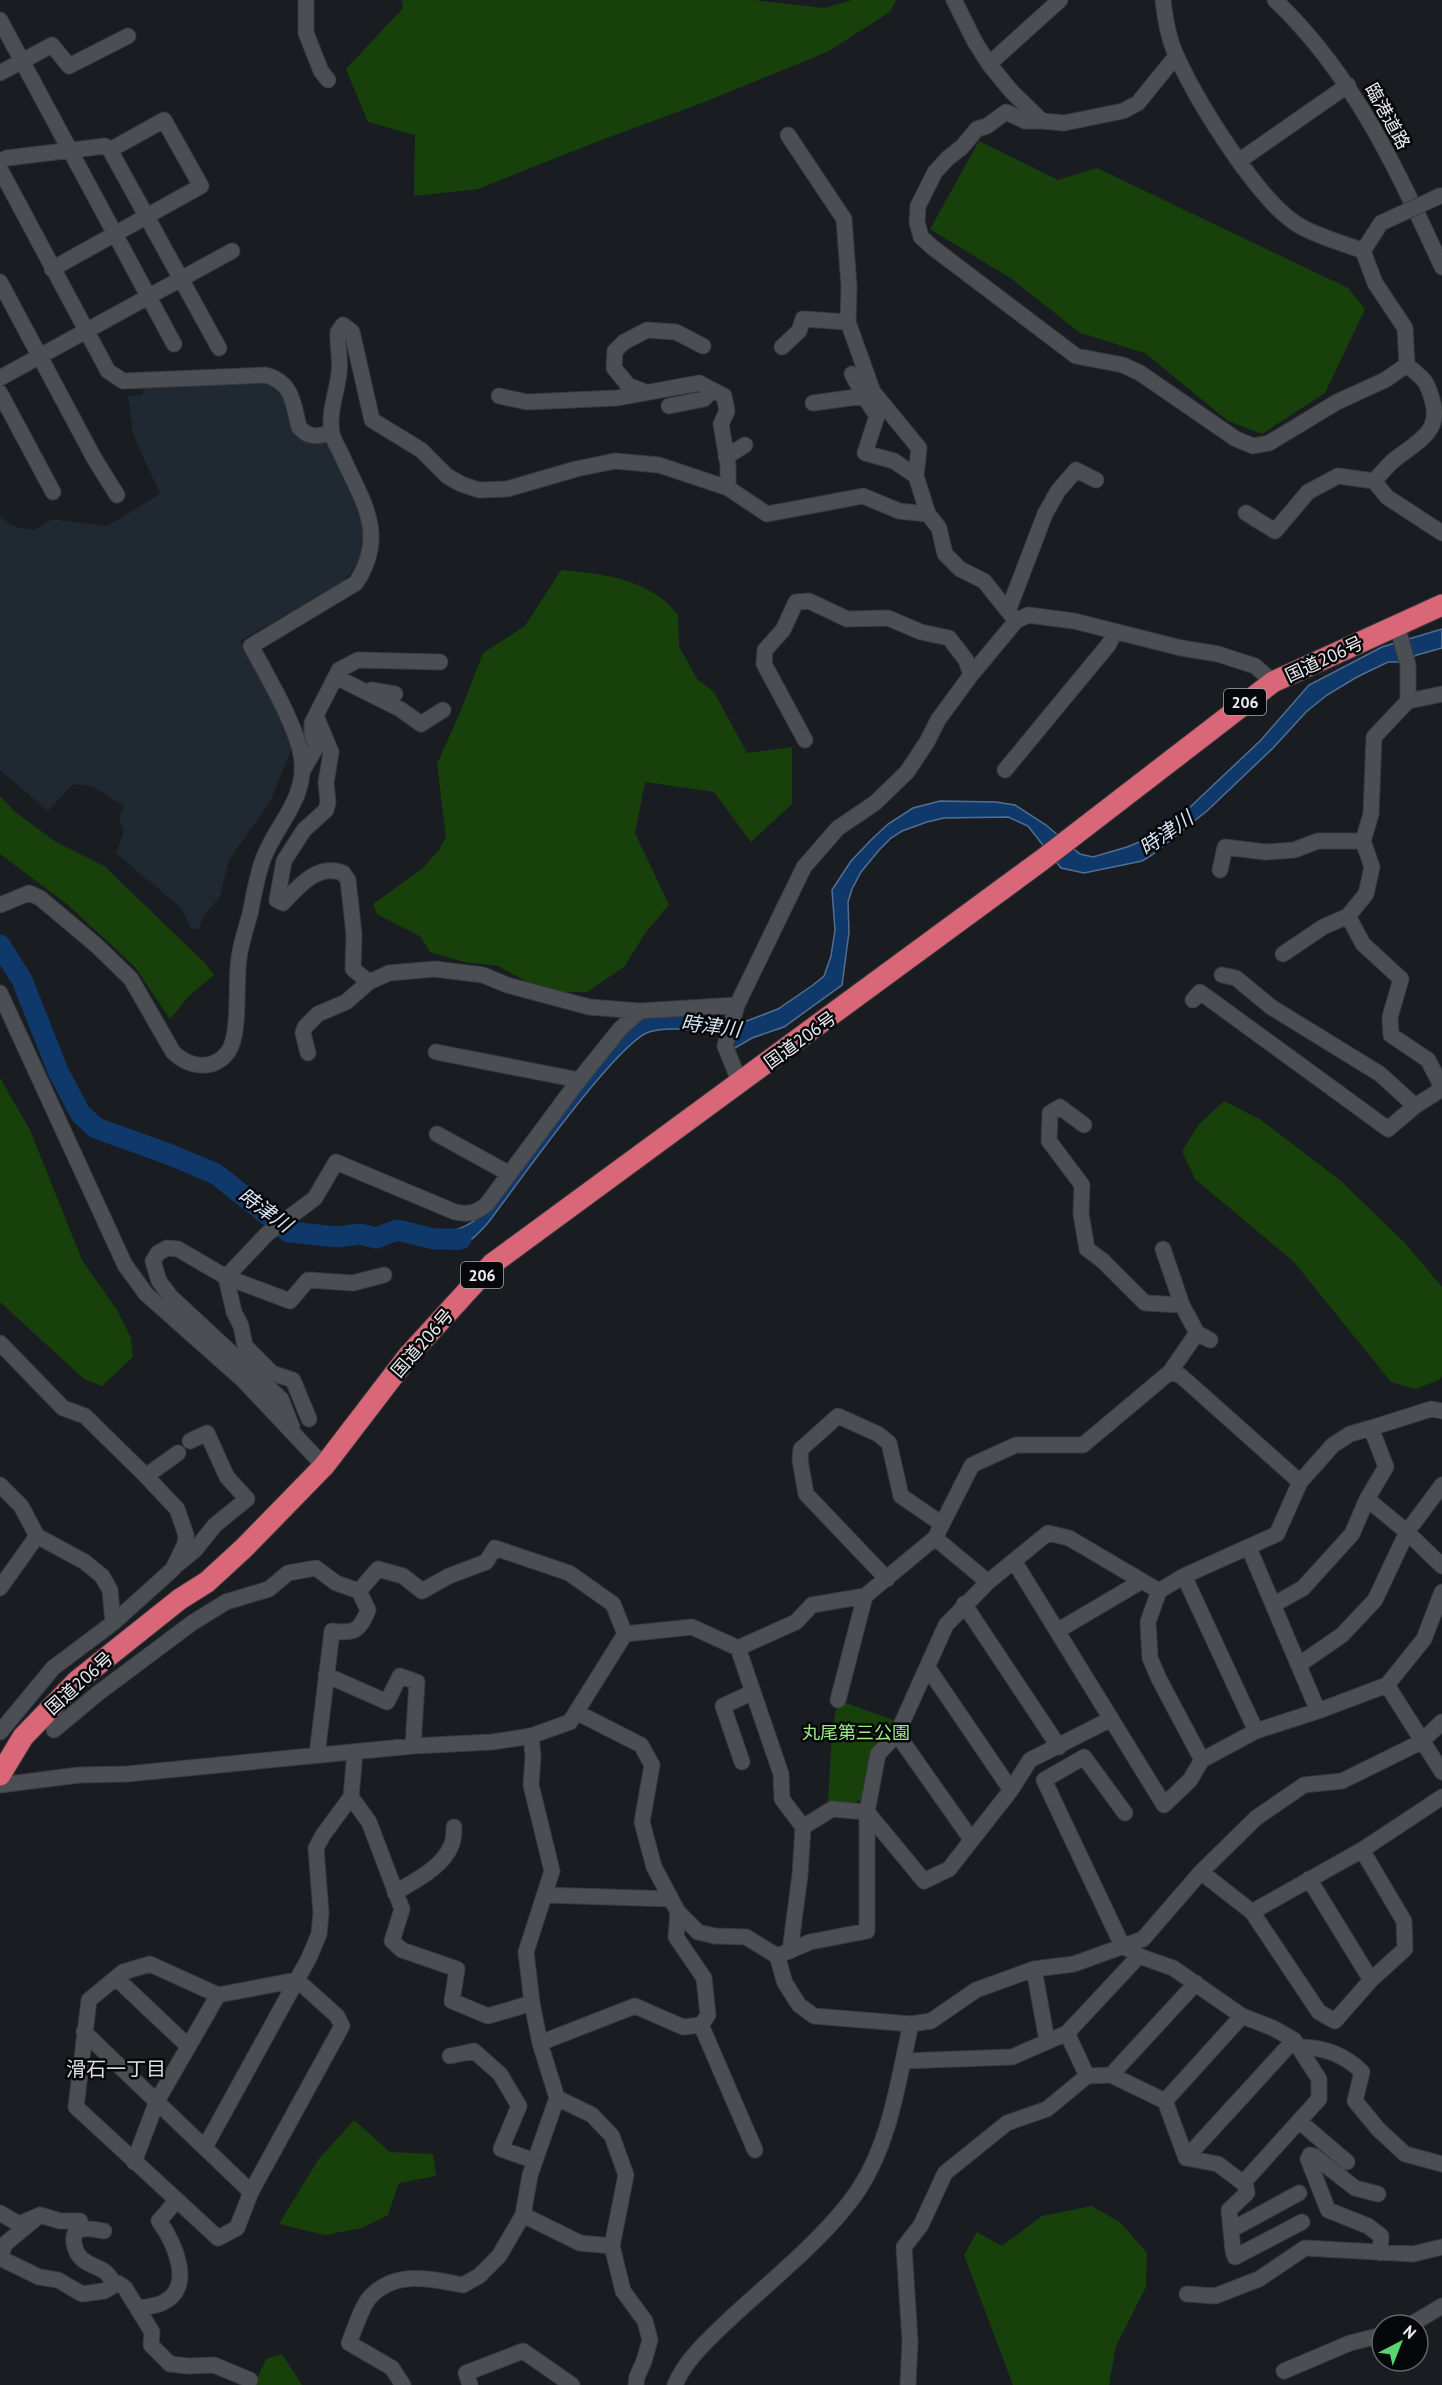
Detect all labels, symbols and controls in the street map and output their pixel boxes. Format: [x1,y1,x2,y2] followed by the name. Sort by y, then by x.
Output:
[1360,79,1416,153] street label: 臨港道路
[1281,631,1367,687] street label: 国道206号
[1224,689,1266,715] road number: 206
[1134,804,1200,861] water label: 時津川
[759,1006,841,1074] street label: 国道206号
[680,1009,744,1043] water label: 時津川
[233,1182,299,1239] water label: 時津川
[461,1262,503,1288] road number: 206
[386,1304,458,1382] street label: 国道206号
[40,1647,118,1719] street label: 国道206号
[802,1721,910,1744] park label: 丸尾第三公園
[66,2056,166,2082] district label: 滑石一丁目
[1370,2313,1430,2373] north arrow
[1399,2321,1421,2343] text: N

